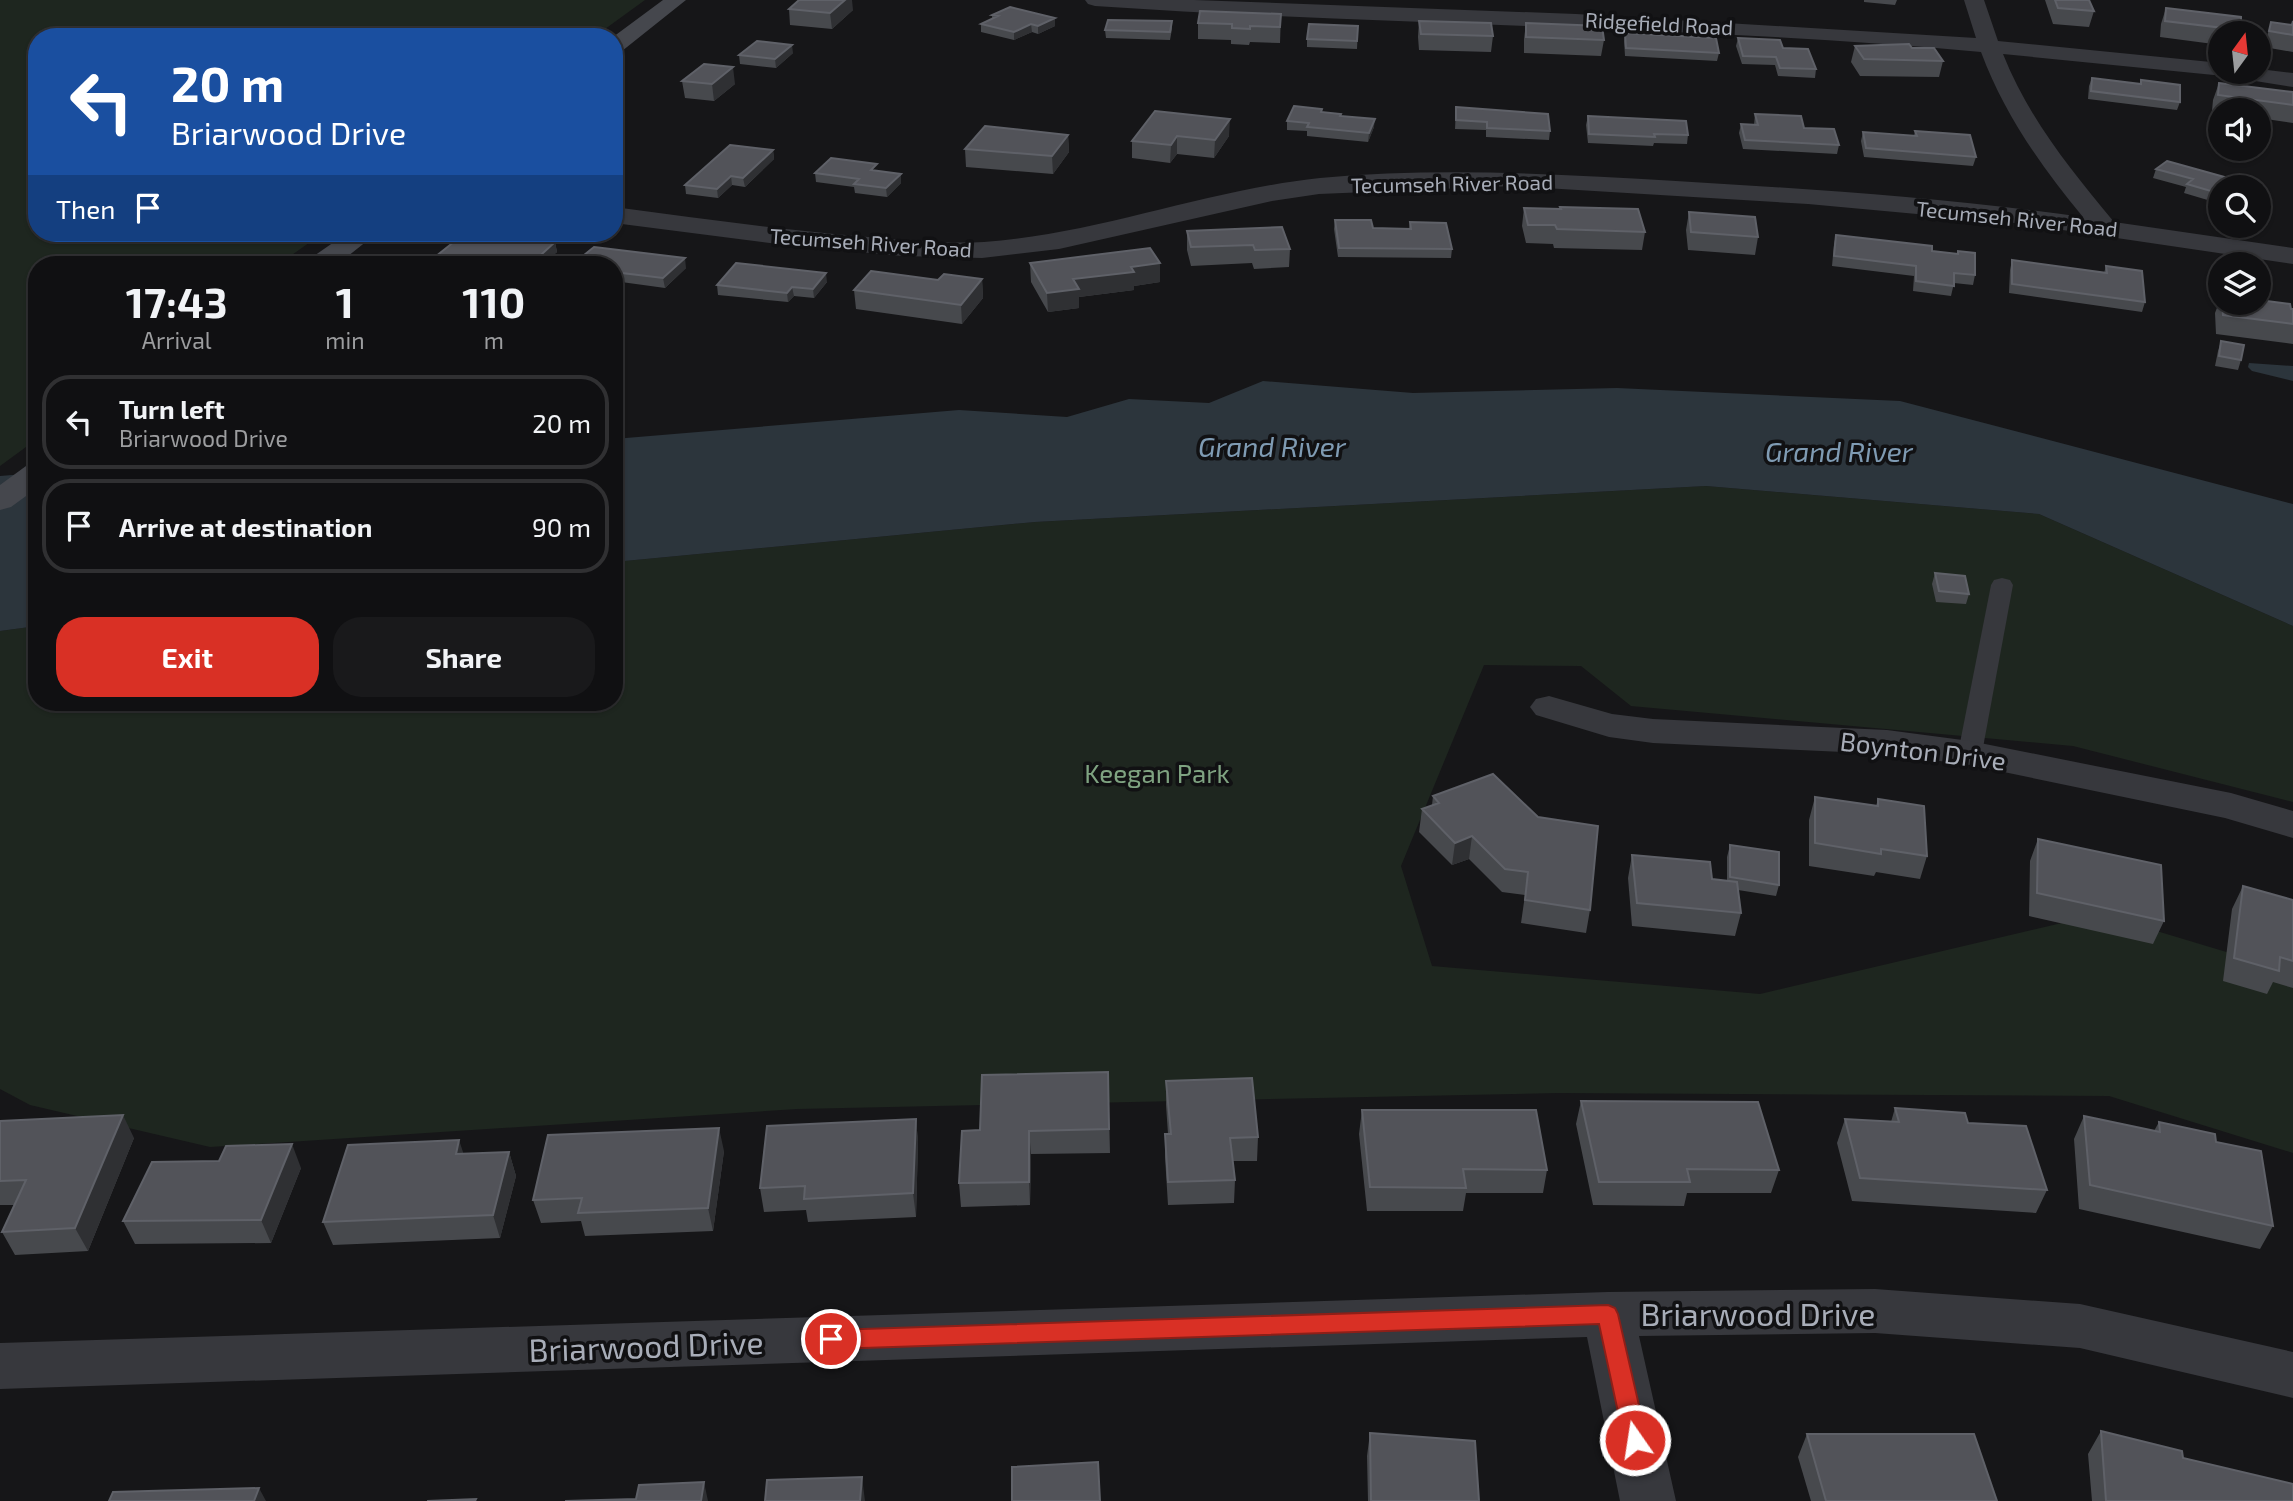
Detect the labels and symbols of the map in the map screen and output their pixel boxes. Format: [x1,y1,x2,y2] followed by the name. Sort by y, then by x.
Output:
[1584,7,1734,39] street label: Ridgefield Road
[2208,21,2272,84] north arrow
[1351,169,1553,197] street label: Tecumseh River Road
[1915,195,2119,241] street label: Tecumseh River Road
[769,222,973,262] street label: Tecumseh River Road
[1198,429,1347,463] water label: Grand River
[1765,434,1914,468] water label: Grand River
[1838,724,2008,776] street label: Boynton Drive
[1084,757,1230,788] park label: Keegan Park
[1640,1294,1876,1332] street label: Briarwood Drive
[801,1309,861,1369] pin
[528,1322,764,1368] street label: Briarwood Drive
[1598,1403,1672,1477] position arrow

